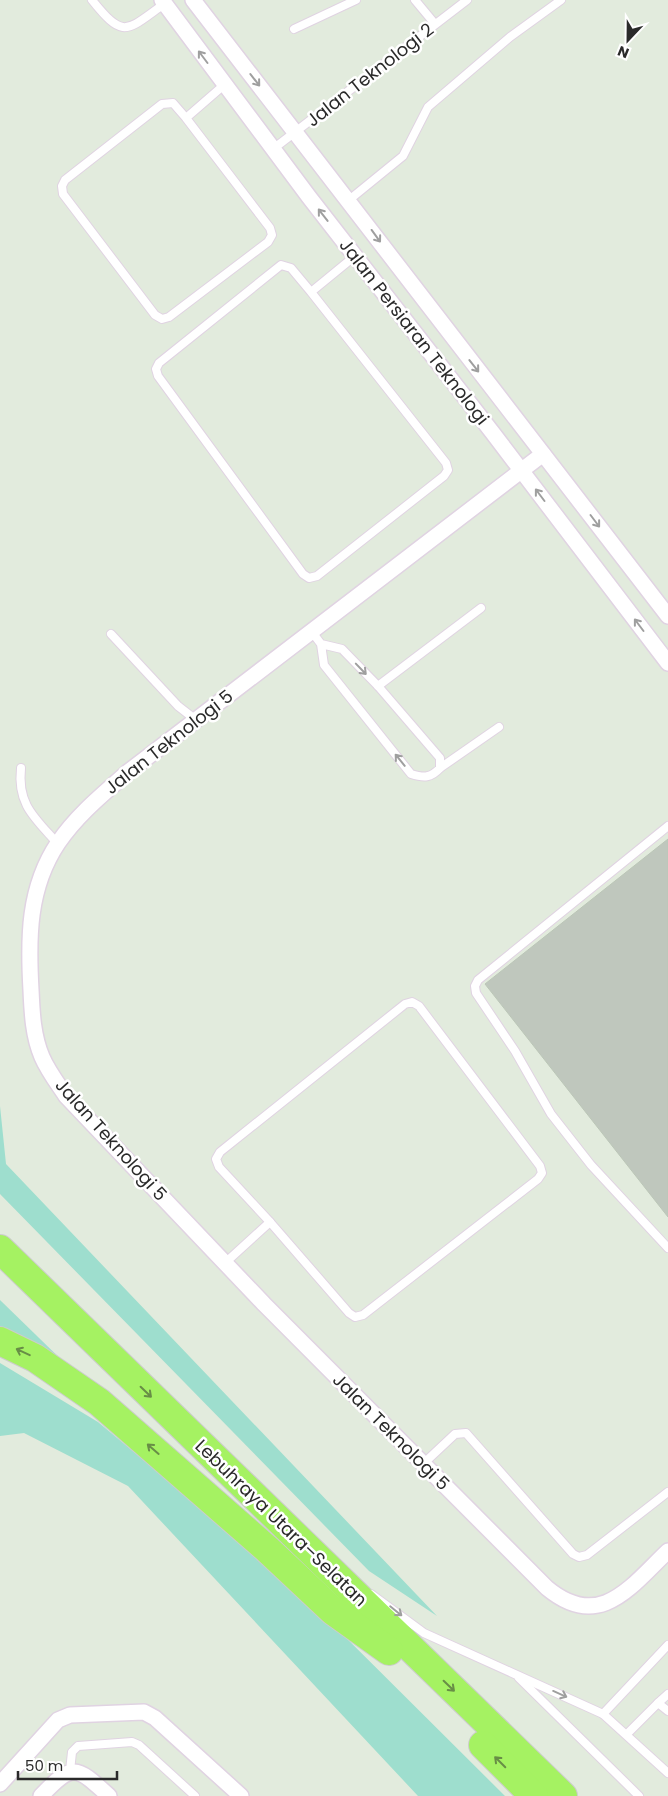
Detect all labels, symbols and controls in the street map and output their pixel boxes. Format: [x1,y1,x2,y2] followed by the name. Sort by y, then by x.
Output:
[603,15,653,65] north arrow
[301,17,439,132] street label: Jalan Teknologi 2
[615,41,632,63] text: N
[198,50,208,64] one-way arrow
[249,73,260,86] one-way arrow
[317,209,328,222] one-way arrow
[371,229,381,243] one-way arrow
[334,233,495,430] street label: Jalan Persiaran Teknologi
[468,359,479,372] one-way arrow
[535,489,546,502] one-way arrow
[590,514,601,527] one-way arrow
[633,619,644,632] one-way arrow
[355,662,367,675] one-way arrow
[99,684,238,800] street label: Jalan Teknologi 5
[394,754,405,767] one-way arrow
[50,1073,173,1206] street label: Jalan Teknologi 5
[16,1347,31,1356] one-way arrow
[327,1367,456,1496] street label: Jalan Teknologi 5
[140,1386,153,1398] one-way arrow
[190,1434,373,1612] street label: Lebuhraya Utara–Selatan
[147,1443,160,1454] one-way arrow
[389,1605,402,1616] one-way arrow
[443,1680,455,1692] one-way arrow
[552,1690,567,1700] one-way arrow
[18,1748,116,1780] scale bar
[25,1755,63,1776] text: 50 m
[494,1755,506,1768] one-way arrow

